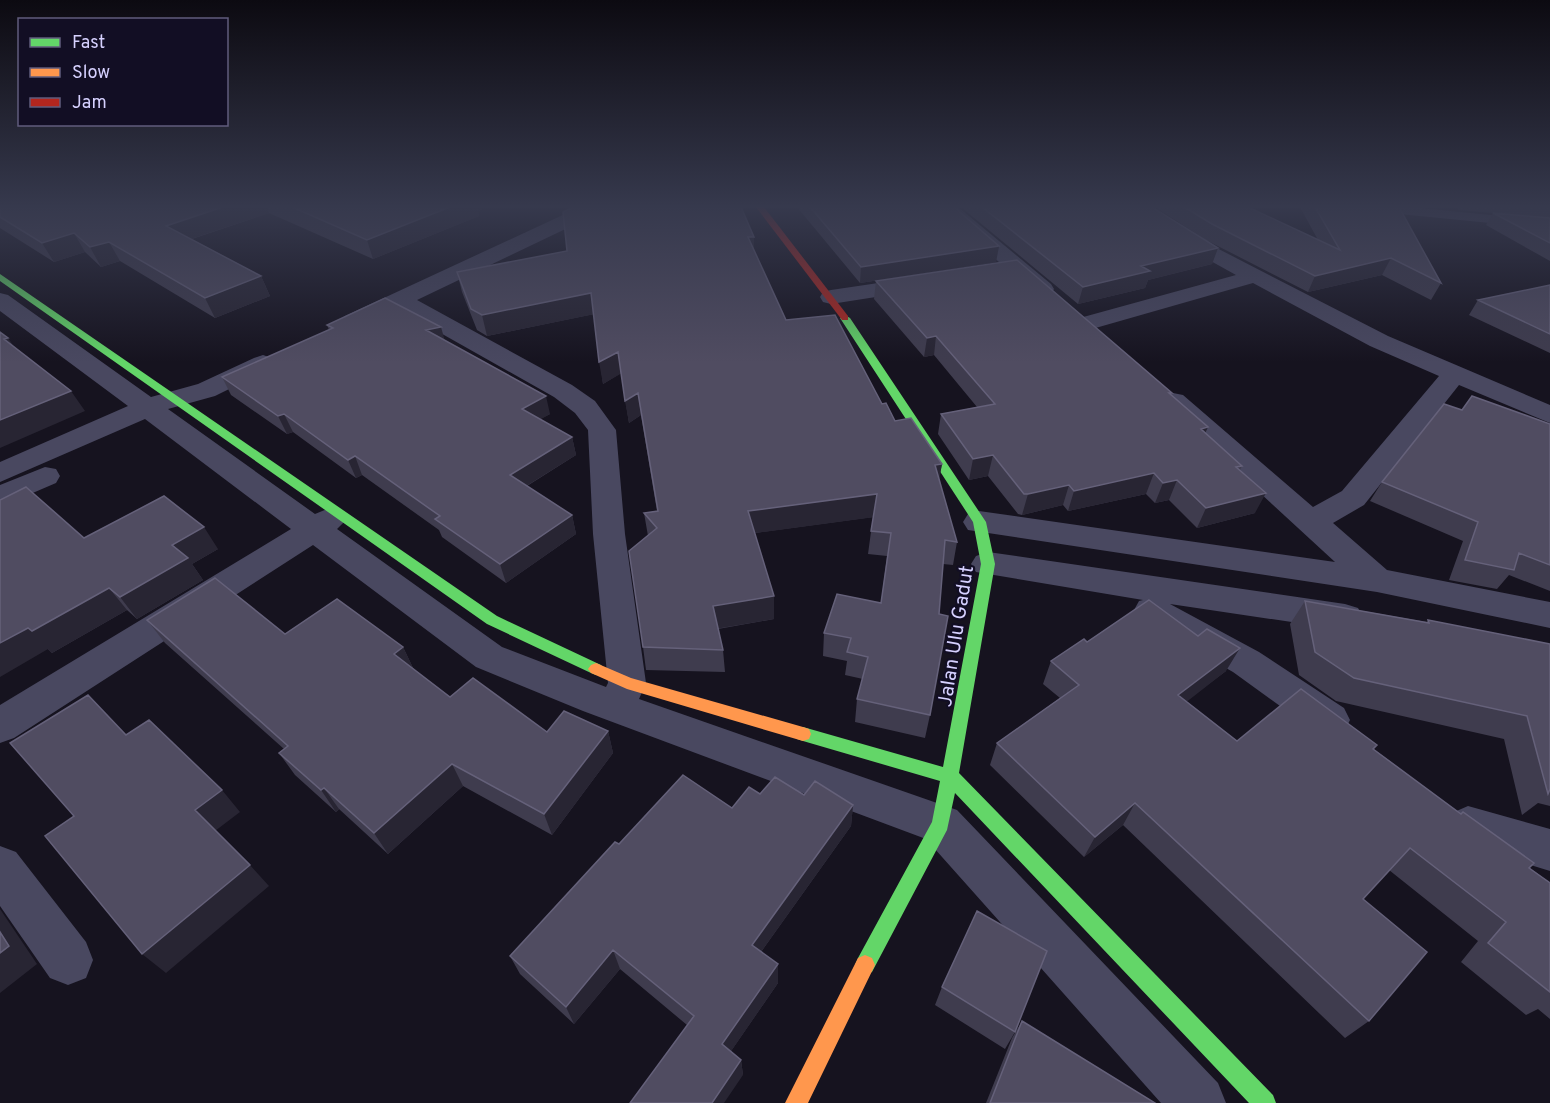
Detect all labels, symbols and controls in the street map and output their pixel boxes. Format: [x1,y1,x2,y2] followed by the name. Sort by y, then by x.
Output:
[18,18,228,126] legend
[72,32,105,55] text: Fast
[72,62,110,85] text: Slow
[72,92,107,115] text: Jam
[933,564,981,709] street label: Jalan Ulu Gadut

